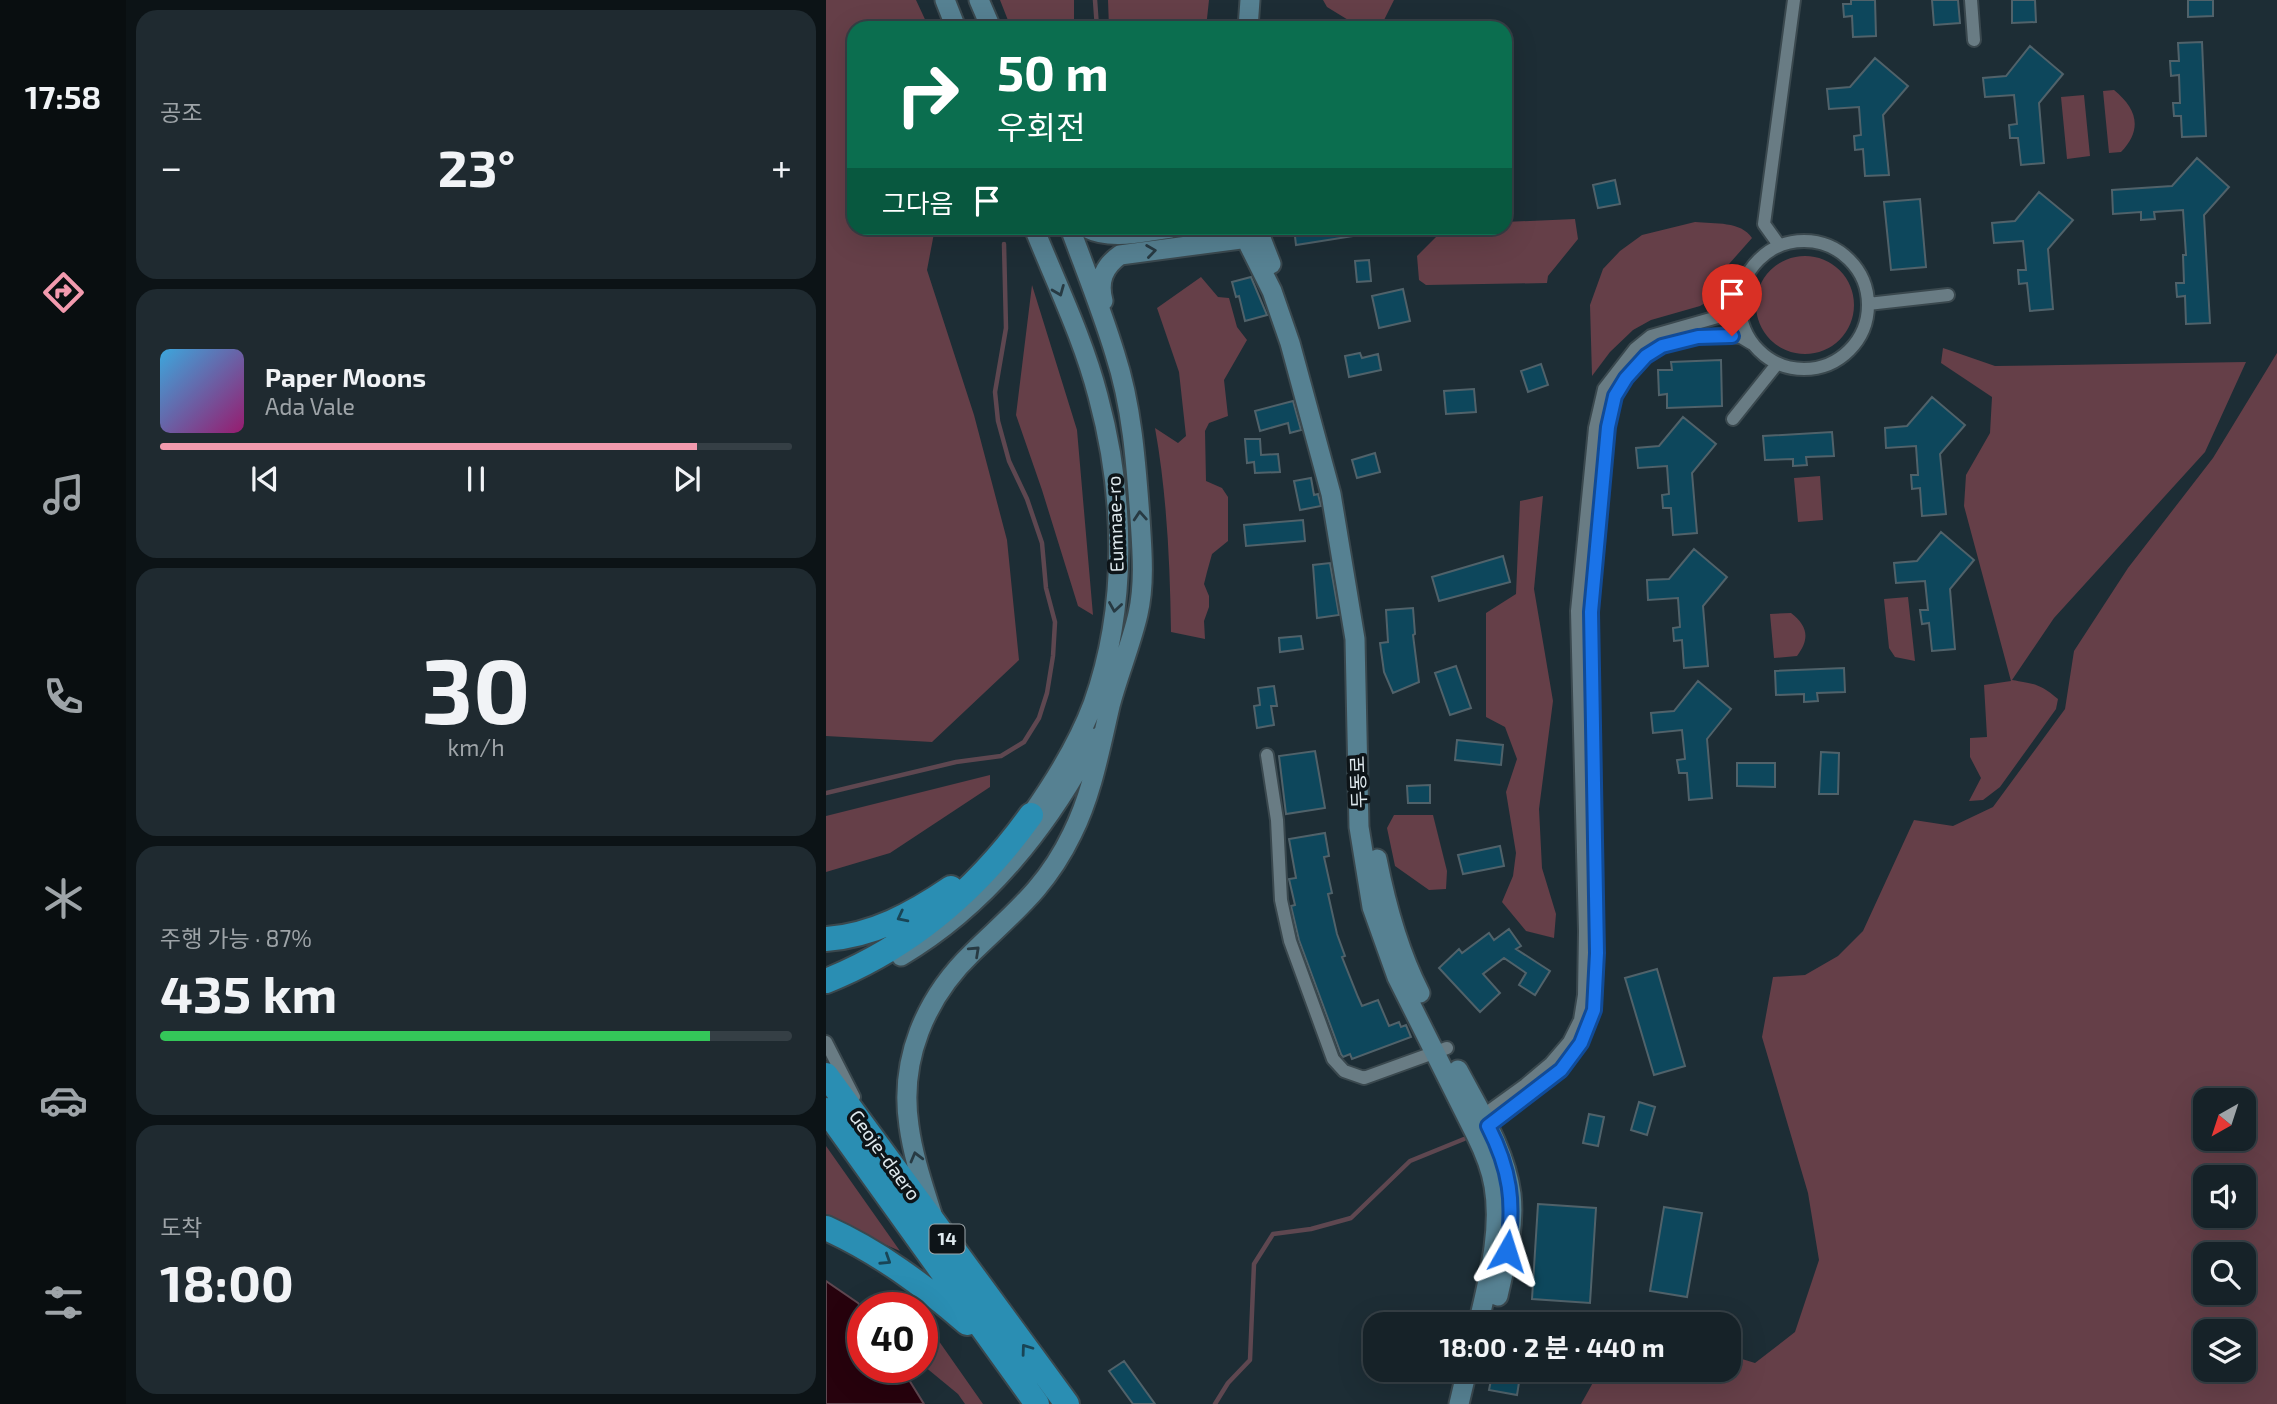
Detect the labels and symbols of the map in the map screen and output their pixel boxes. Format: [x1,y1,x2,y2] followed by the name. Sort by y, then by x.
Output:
[1145,244,1157,259] one-way arrow
[1702,264,1762,336] pin
[1051,284,1065,296] one-way arrow
[1101,475,1128,573] street label: Eumnae-ro
[1133,510,1148,521] one-way arrow
[1108,601,1123,613] one-way arrow
[1345,755,1370,809] street label: 두동로
[897,909,909,923] one-way arrow
[967,946,980,959] one-way arrow
[2193,1088,2256,1152] north arrow
[845,1105,926,1204] street label: Geoje-daero
[909,1151,924,1163] one-way arrow
[1470,1214,1544,1288] position arrow
[930,1224,964,1254] road number: 14
[878,1251,891,1264] one-way arrow
[847,1292,938,1383] speed limit sign: 40
[1022,1344,1035,1357] one-way arrow

